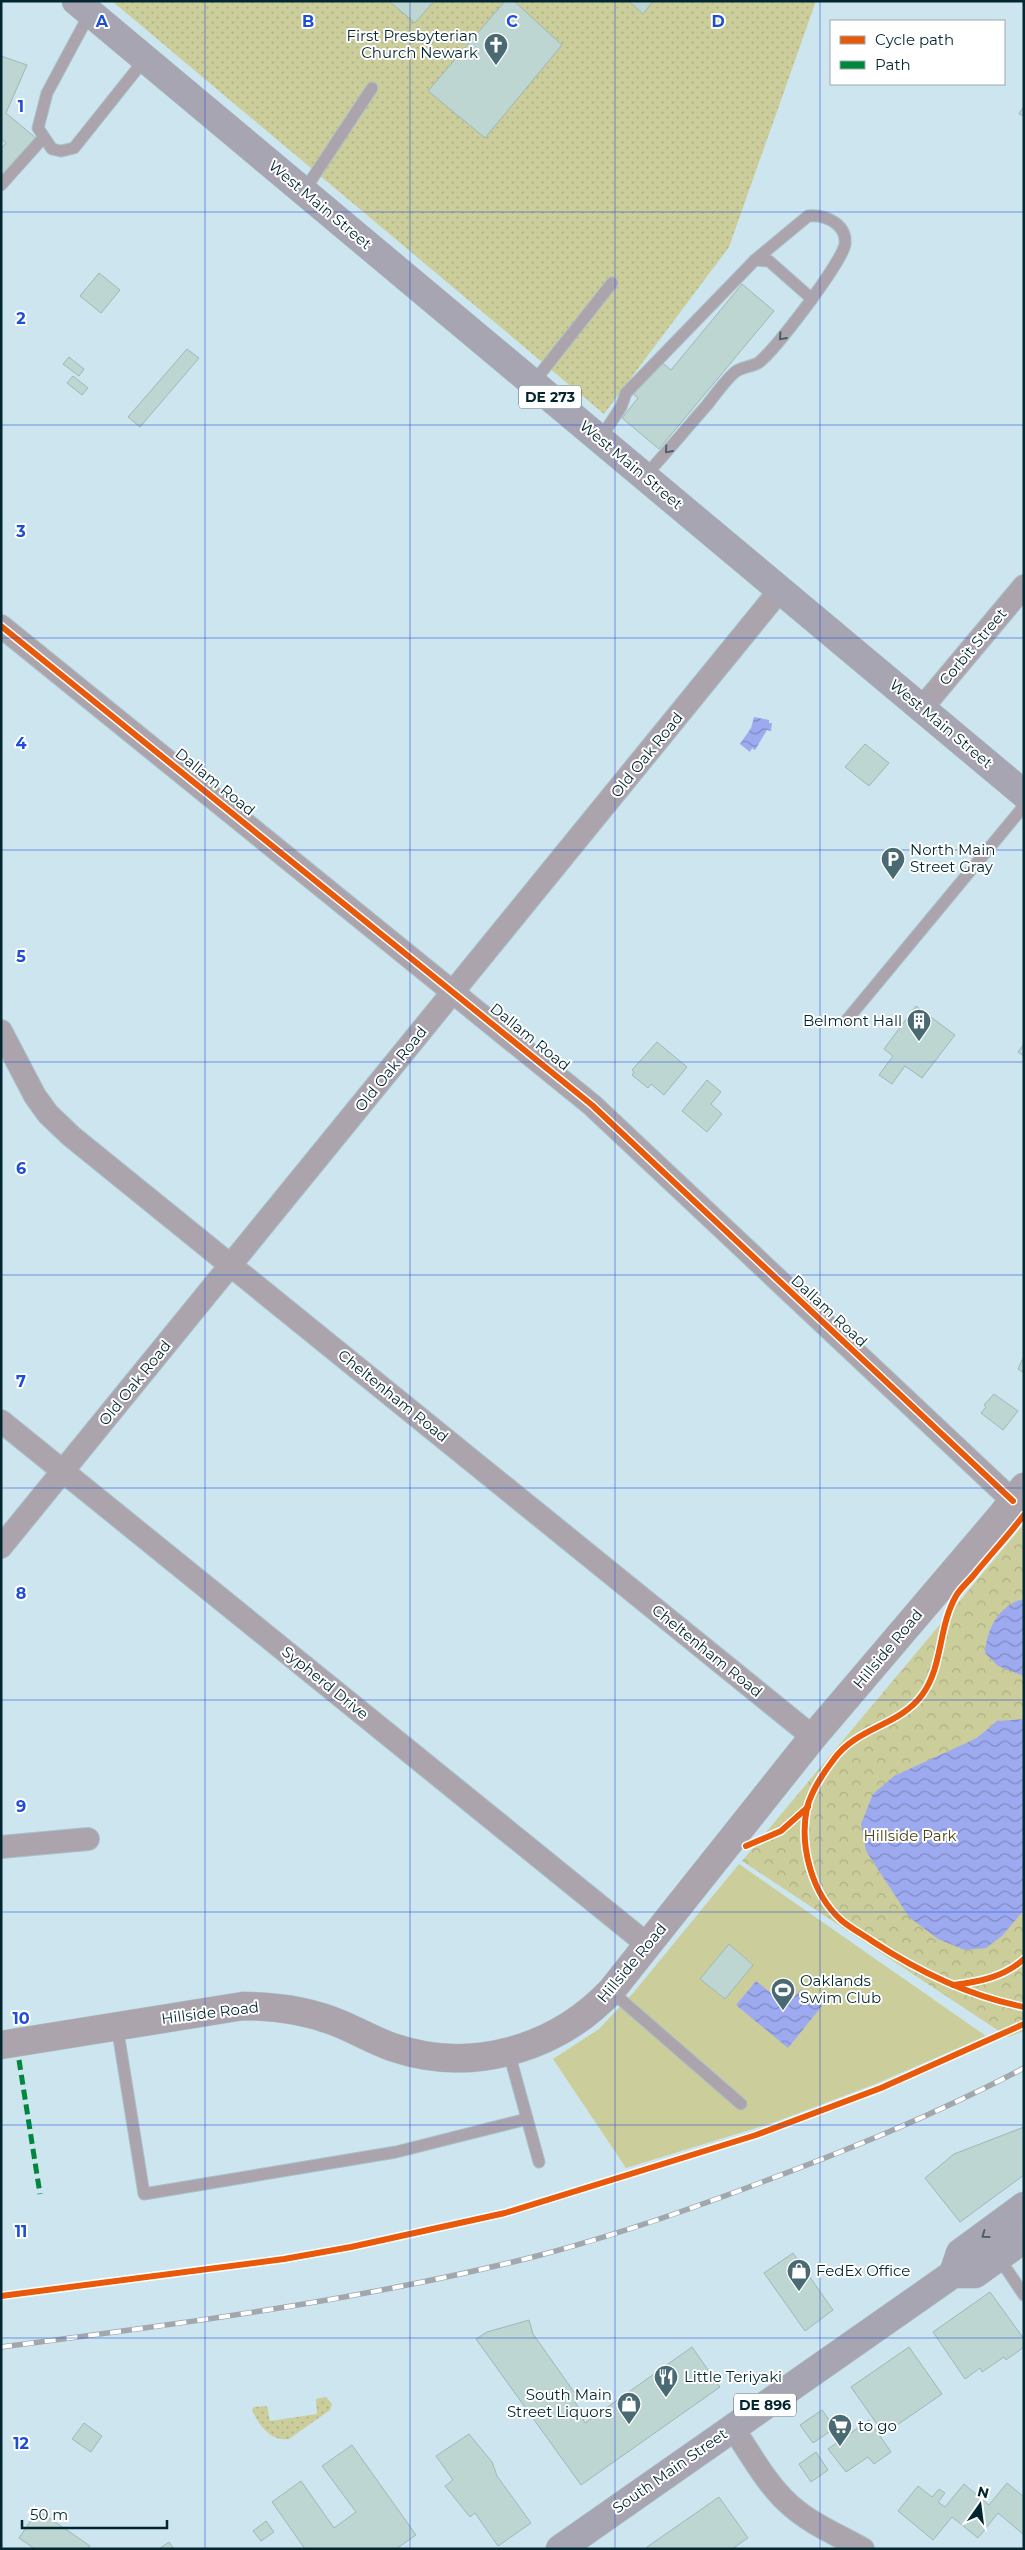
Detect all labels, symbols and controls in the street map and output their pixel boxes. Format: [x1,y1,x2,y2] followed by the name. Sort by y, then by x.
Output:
[95,12,109,31] text: A
[302,12,314,31] text: B
[506,12,518,31] text: C
[711,12,725,31] text: D
[830,20,1005,85] legend
[347,26,478,62] place label: First Presbyterian Church Newark
[875,30,954,49] text: Cycle path
[483,32,509,66] church icon: First Presbyterian Church Newark
[875,55,911,74] text: Path
[18,97,24,116] text: 1
[265,156,376,253] street label: West Main Street
[16,309,26,328] text: 2
[779,332,788,341] one-way arrow
[519,386,581,408] road number: DE 273
[576,416,687,513] street label: West Main Street
[665,444,674,453] one-way arrow
[15,522,26,541] text: 3
[935,604,1010,689] street label: Corbit Street
[886,675,997,772] street label: West Main Street
[606,708,687,801] street label: Old Oak Road
[15,734,27,753] text: 4
[172,744,259,820] street label: Dallam Road
[910,840,995,876] place label: North Main Street Gray
[880,846,906,880] parking icon: North Main Street Gray
[16,947,26,966] text: 5
[487,999,574,1075] street label: Dallam Road
[906,1008,932,1042] building icon: Belmont Hall
[803,1011,902,1030] place label: Belmont Hall
[350,1022,431,1115] street label: Old Oak Road
[16,1159,26,1178] text: 6
[787,1271,871,1351] street label: Dallam Road
[94,1336,175,1429] street label: Old Oak Road
[334,1345,452,1446] street label: Cheltenham Road
[16,1372,26,1391] text: 7
[16,1584,26,1603] text: 8
[648,1600,766,1701] street label: Cheltenham Road
[849,1605,926,1692] street label: Hillside Road
[278,1642,372,1723] street label: Sypherd Drive
[16,1797,26,1816] text: 9
[863,1826,957,1845] park label: Hillside Park
[593,1919,670,2006] street label: Hillside Road
[800,1971,881,2007] place label: Oaklands Swim Club
[770,1977,796,2011] sports icon: Oaklands Swim Club
[160,1997,260,2028] street label: Hillside Road
[12,2009,30,2028] text: 10
[15,2222,27,2241] text: 11
[981,2229,991,2238] one-way arrow
[786,2258,812,2292] shop icon: FedEx Office
[816,2261,910,2280] place label: FedEx Office
[653,2364,679,2398] restaurant icon: Little Teriyaki
[684,2367,782,2386] place label: Little Teriyaki
[507,2385,612,2421] place label: South Main Street Liquors
[616,2391,642,2425] shop icon: South Main Street Liquors
[734,2394,796,2416] road number: DE 896
[827,2413,853,2447] supermarket icon: to go
[858,2416,897,2435] place label: to go
[609,2424,731,2517] street label: South Main Street
[13,2434,29,2453] text: 12
[955,2480,1005,2530] north arrow
[975,2482,991,2502] text: N
[22,2498,168,2530] scale bar
[30,2505,68,2524] text: 50 m

